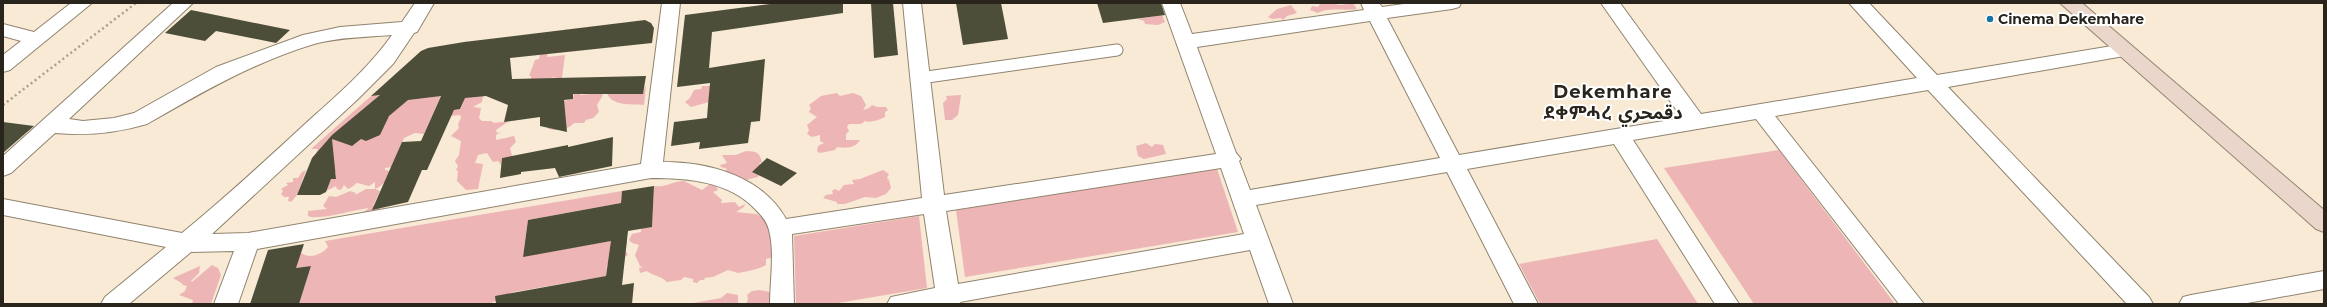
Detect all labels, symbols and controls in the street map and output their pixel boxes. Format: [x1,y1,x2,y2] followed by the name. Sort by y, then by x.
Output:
[1998,10,2144,28] place label: Cinema Dekemhare
[1985,14,1995,24] marker: Cinema Dekemhare
[1544,81,1683,127] district label: Dekemhare ደቀምሓረ دقمحري

